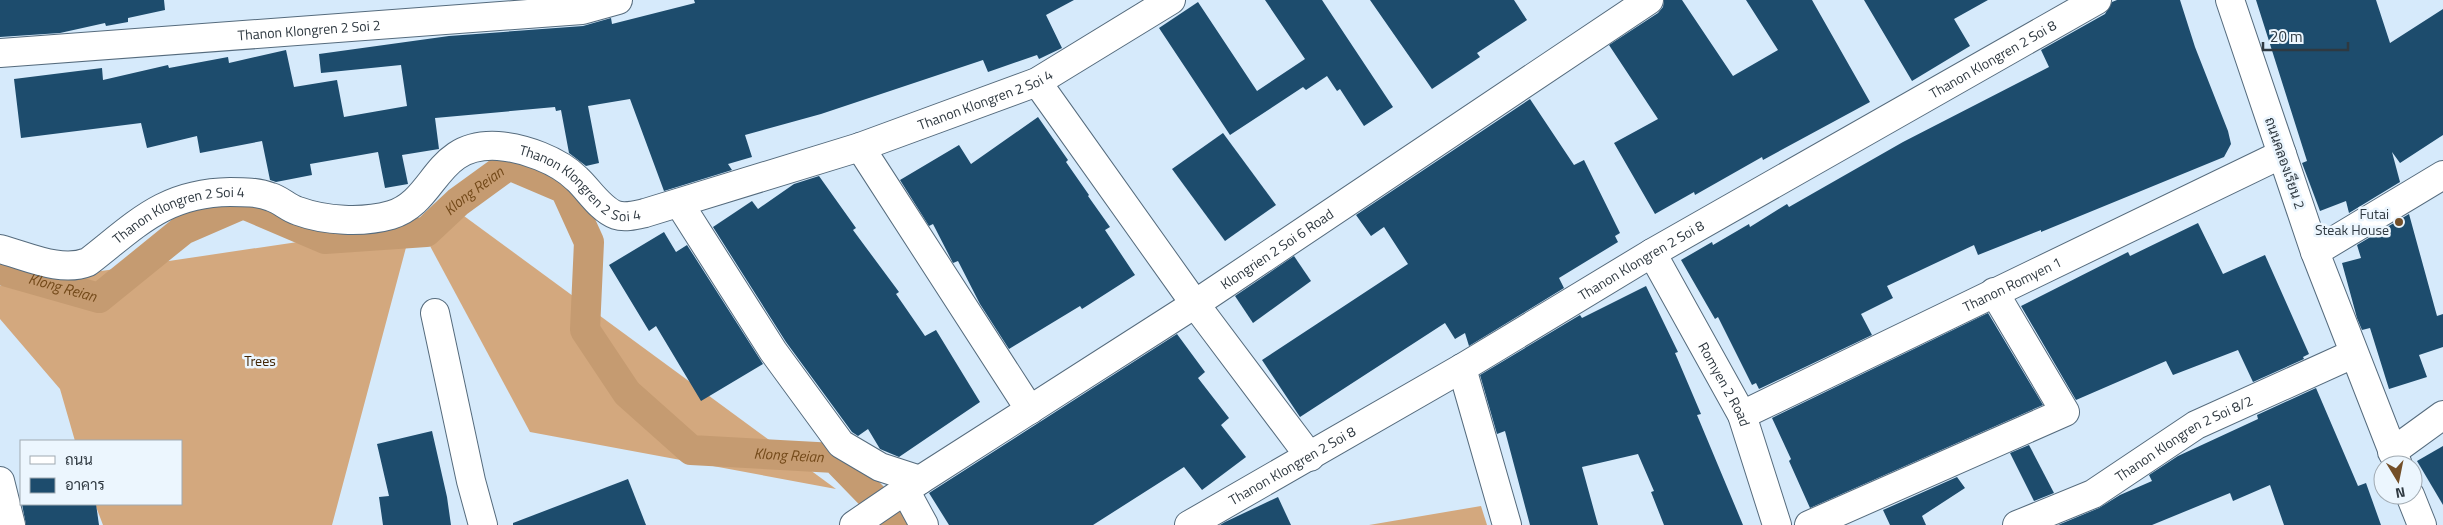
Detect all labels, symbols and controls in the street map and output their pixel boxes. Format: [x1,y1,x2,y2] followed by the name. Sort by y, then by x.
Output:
[237,14,381,45] street label: Thanon Klongren 2 Soi 2
[1925,14,2060,103] street label: Thanon Klongren 2 Soi 8
[2263,20,2348,52] scale bar
[2270,25,2303,48] text: 20 m
[915,64,1057,135] street label: Thanon Klongren 2 Soi 4
[2260,114,2311,212] street label: ถนนคลองเรียน 2
[517,139,643,226] street label: Thanon Klongren 2 Soi 4
[439,160,509,221] water label: Klong Reian
[108,181,245,249] street label: Thanon Klongren 2 Soi 4
[1216,203,1338,294] street label: Klongrien 2 Soi 6 Road
[2315,203,2389,240] place label: Futai Steak House
[1574,214,1708,305] street label: Thanon Klongren 2 Soi 8
[2393,216,2405,228] marker: Futai Steak House
[1959,251,2065,317] street label: Thanon Romyen 1
[26,267,100,308] water label: Klong Reian
[1693,338,1756,429] street label: Romyen 2 Road
[244,350,276,371] park label: Trees
[2111,390,2256,486] street label: Thanon Klongren 2 Soi 8/2
[1225,420,1359,510] street label: Thanon Klongren 2 Soi 8
[20,440,182,505] legend
[753,442,825,468] water label: Klong Reian
[65,448,93,471] text: ถนน
[2373,455,2423,505] north arrow
[65,473,105,496] text: อาคาร
[2394,482,2407,504] text: N

